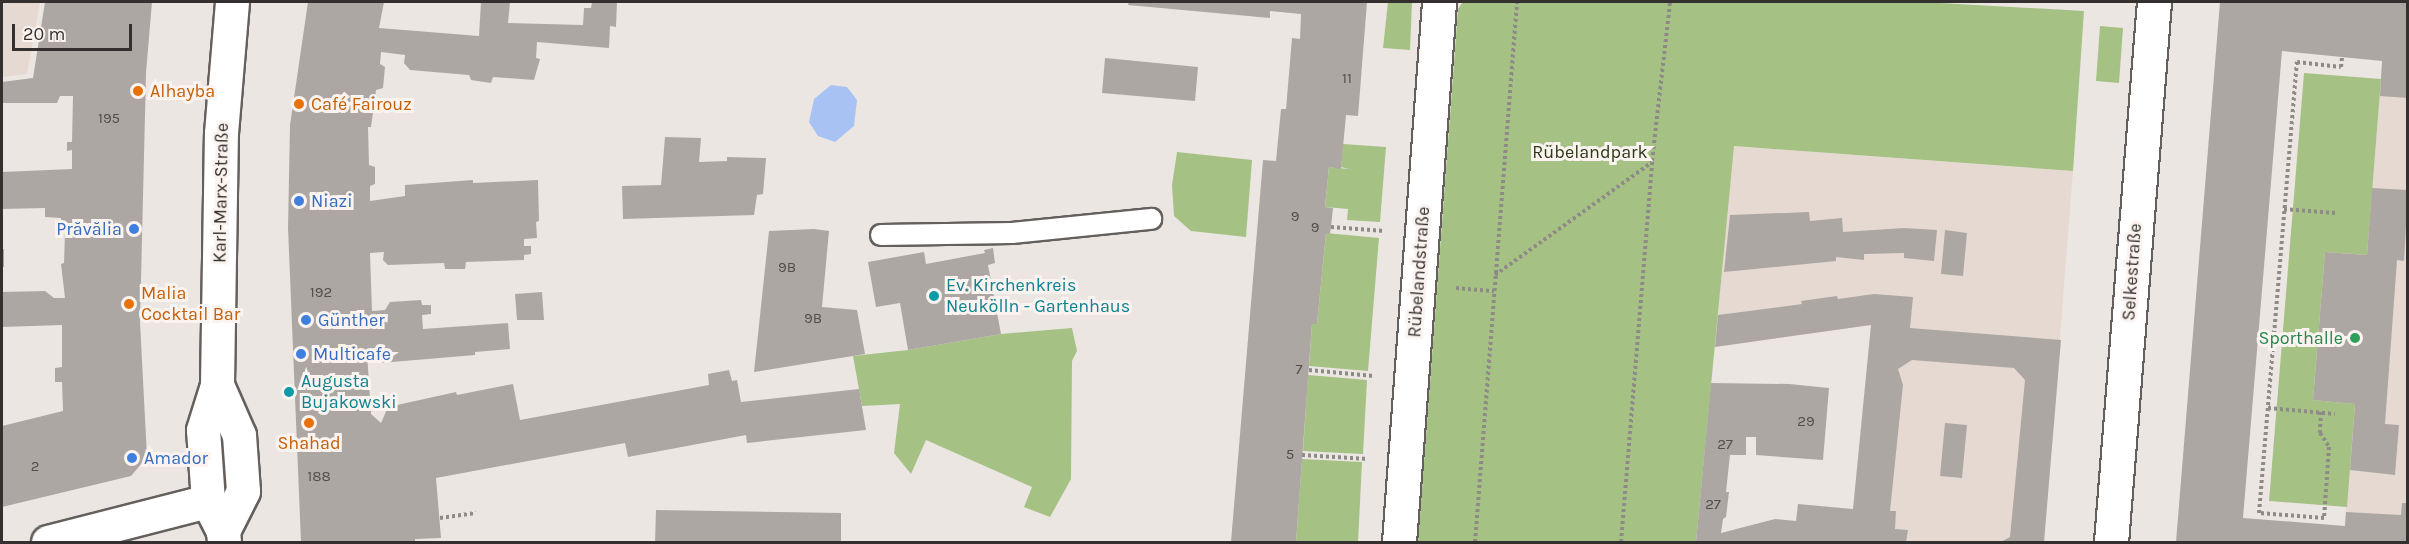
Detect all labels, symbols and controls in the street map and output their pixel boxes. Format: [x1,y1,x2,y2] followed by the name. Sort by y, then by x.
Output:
[15,12,135,50] scale bar
[23,23,65,45] text: 20 m
[1342,70,1352,88] house number: 11
[150,80,215,102] place label: Alhayba
[131,84,145,98] marker: Alhayba
[311,93,412,115] place label: Café Fairouz
[292,97,306,111] marker: Café Fairouz
[98,110,120,128] house number: 195
[209,123,233,263] street label: Karl-Marx-Straße
[1532,141,1648,163] park label: Rübelandpark
[311,190,352,212] place label: Niazi
[292,194,306,208] marker: Niazi
[1404,206,1434,338] street label: Rübelandstraße
[1291,208,1299,226] house number: 9
[56,218,122,240] place label: Prăvălia
[1311,219,1319,237] house number: 9
[127,222,141,236] marker: Prăvălia
[2118,223,2146,321] street label: Selkestraße
[778,259,796,277] house number: 9B
[946,275,1130,318] place label: Ev. Kirchenkreis Neukölln - Gartenhaus
[141,283,240,326] place label: Malia Cocktail Bar
[310,284,332,302] house number: 192
[927,289,941,303] marker: Ev. Kirchenkreis Neukölln - Gartenhaus
[122,297,136,311] marker: Malia Cocktail Bar
[318,309,385,331] place label: Günther
[804,310,822,328] house number: 9B
[299,313,313,327] marker: Günther
[2258,327,2343,349] place label: Sporthalle
[2348,331,2362,345] marker: Sporthalle
[313,343,391,365] place label: Multicafe
[294,347,308,361] marker: Multicafe
[1295,361,1303,379] house number: 7
[301,371,397,413] place label: Augusta Bujakowski
[282,385,296,399] marker: Augusta Bujakowski
[1797,413,1815,431] house number: 29
[302,416,316,430] marker: Shahad
[277,432,341,454] place label: Shahad
[1717,436,1733,454] house number: 27
[1286,446,1294,464] house number: 5
[144,447,208,469] place label: Amador
[125,451,139,465] marker: Amador
[31,458,39,476] house number: 2
[307,468,331,486] house number: 188
[1705,496,1721,514] house number: 27

